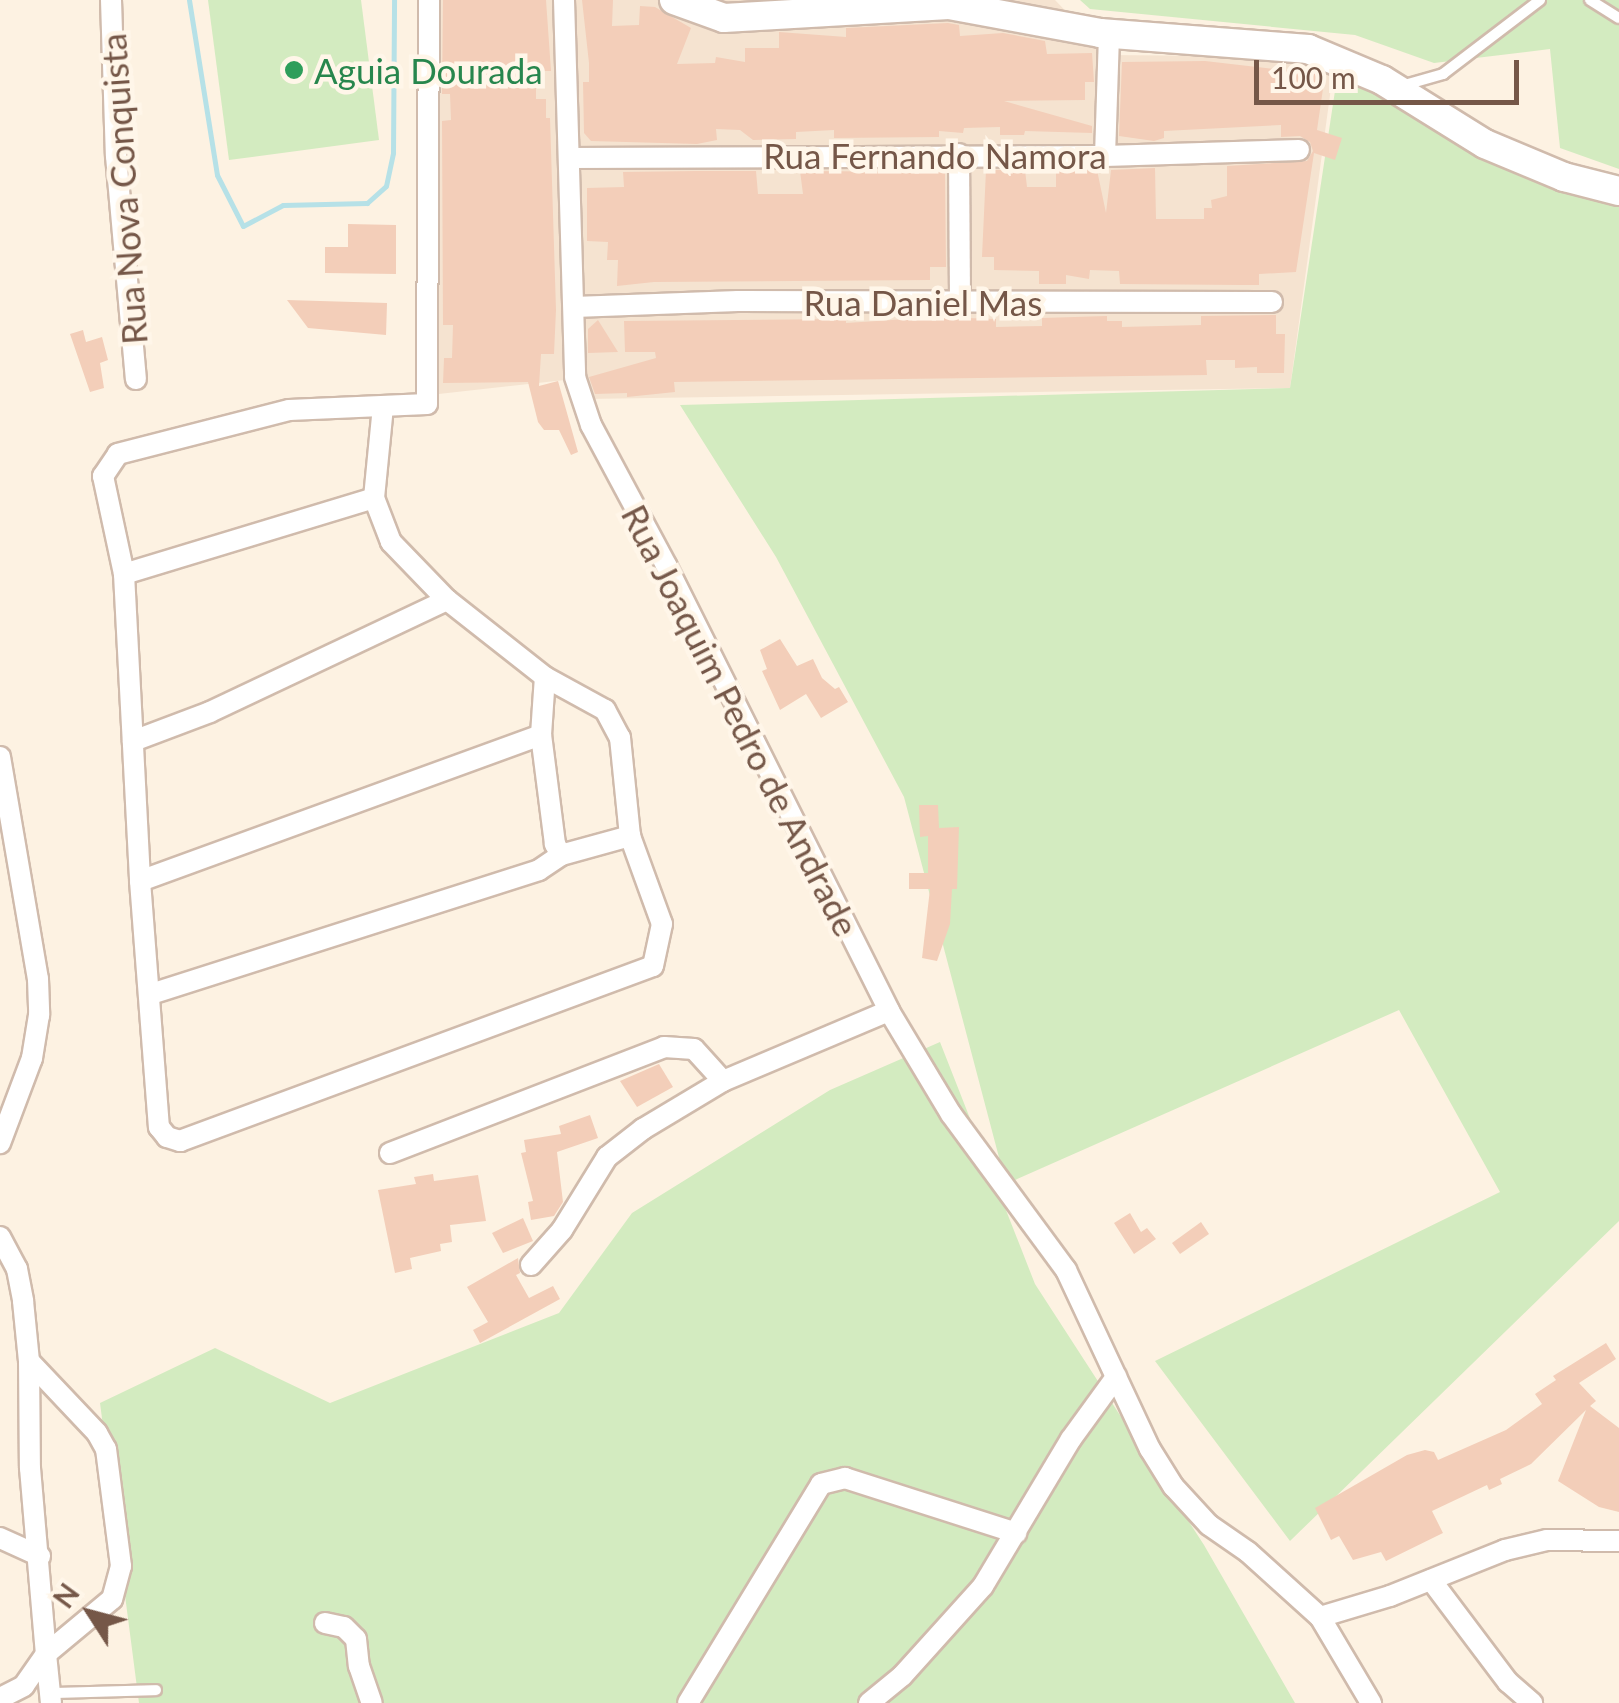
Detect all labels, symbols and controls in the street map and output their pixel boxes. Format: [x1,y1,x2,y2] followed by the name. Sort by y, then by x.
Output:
[91,32,155,346] street label: Rua Nova Conquista
[1259,40,1524,102] scale bar
[314,49,543,91] place label: Aguia Dourada
[283,59,305,81] marker: Aguia Dourada
[1271,59,1356,95] text: 100 m
[763,134,1107,176] street label: Rua Fernando Namora
[804,281,1042,323] street label: Rua Daniel Mas
[613,496,869,944] street label: Rua Joaquim Pedro de Andrade
[40,1563,140,1663] north arrow
[46,1577,86,1614] text: N

